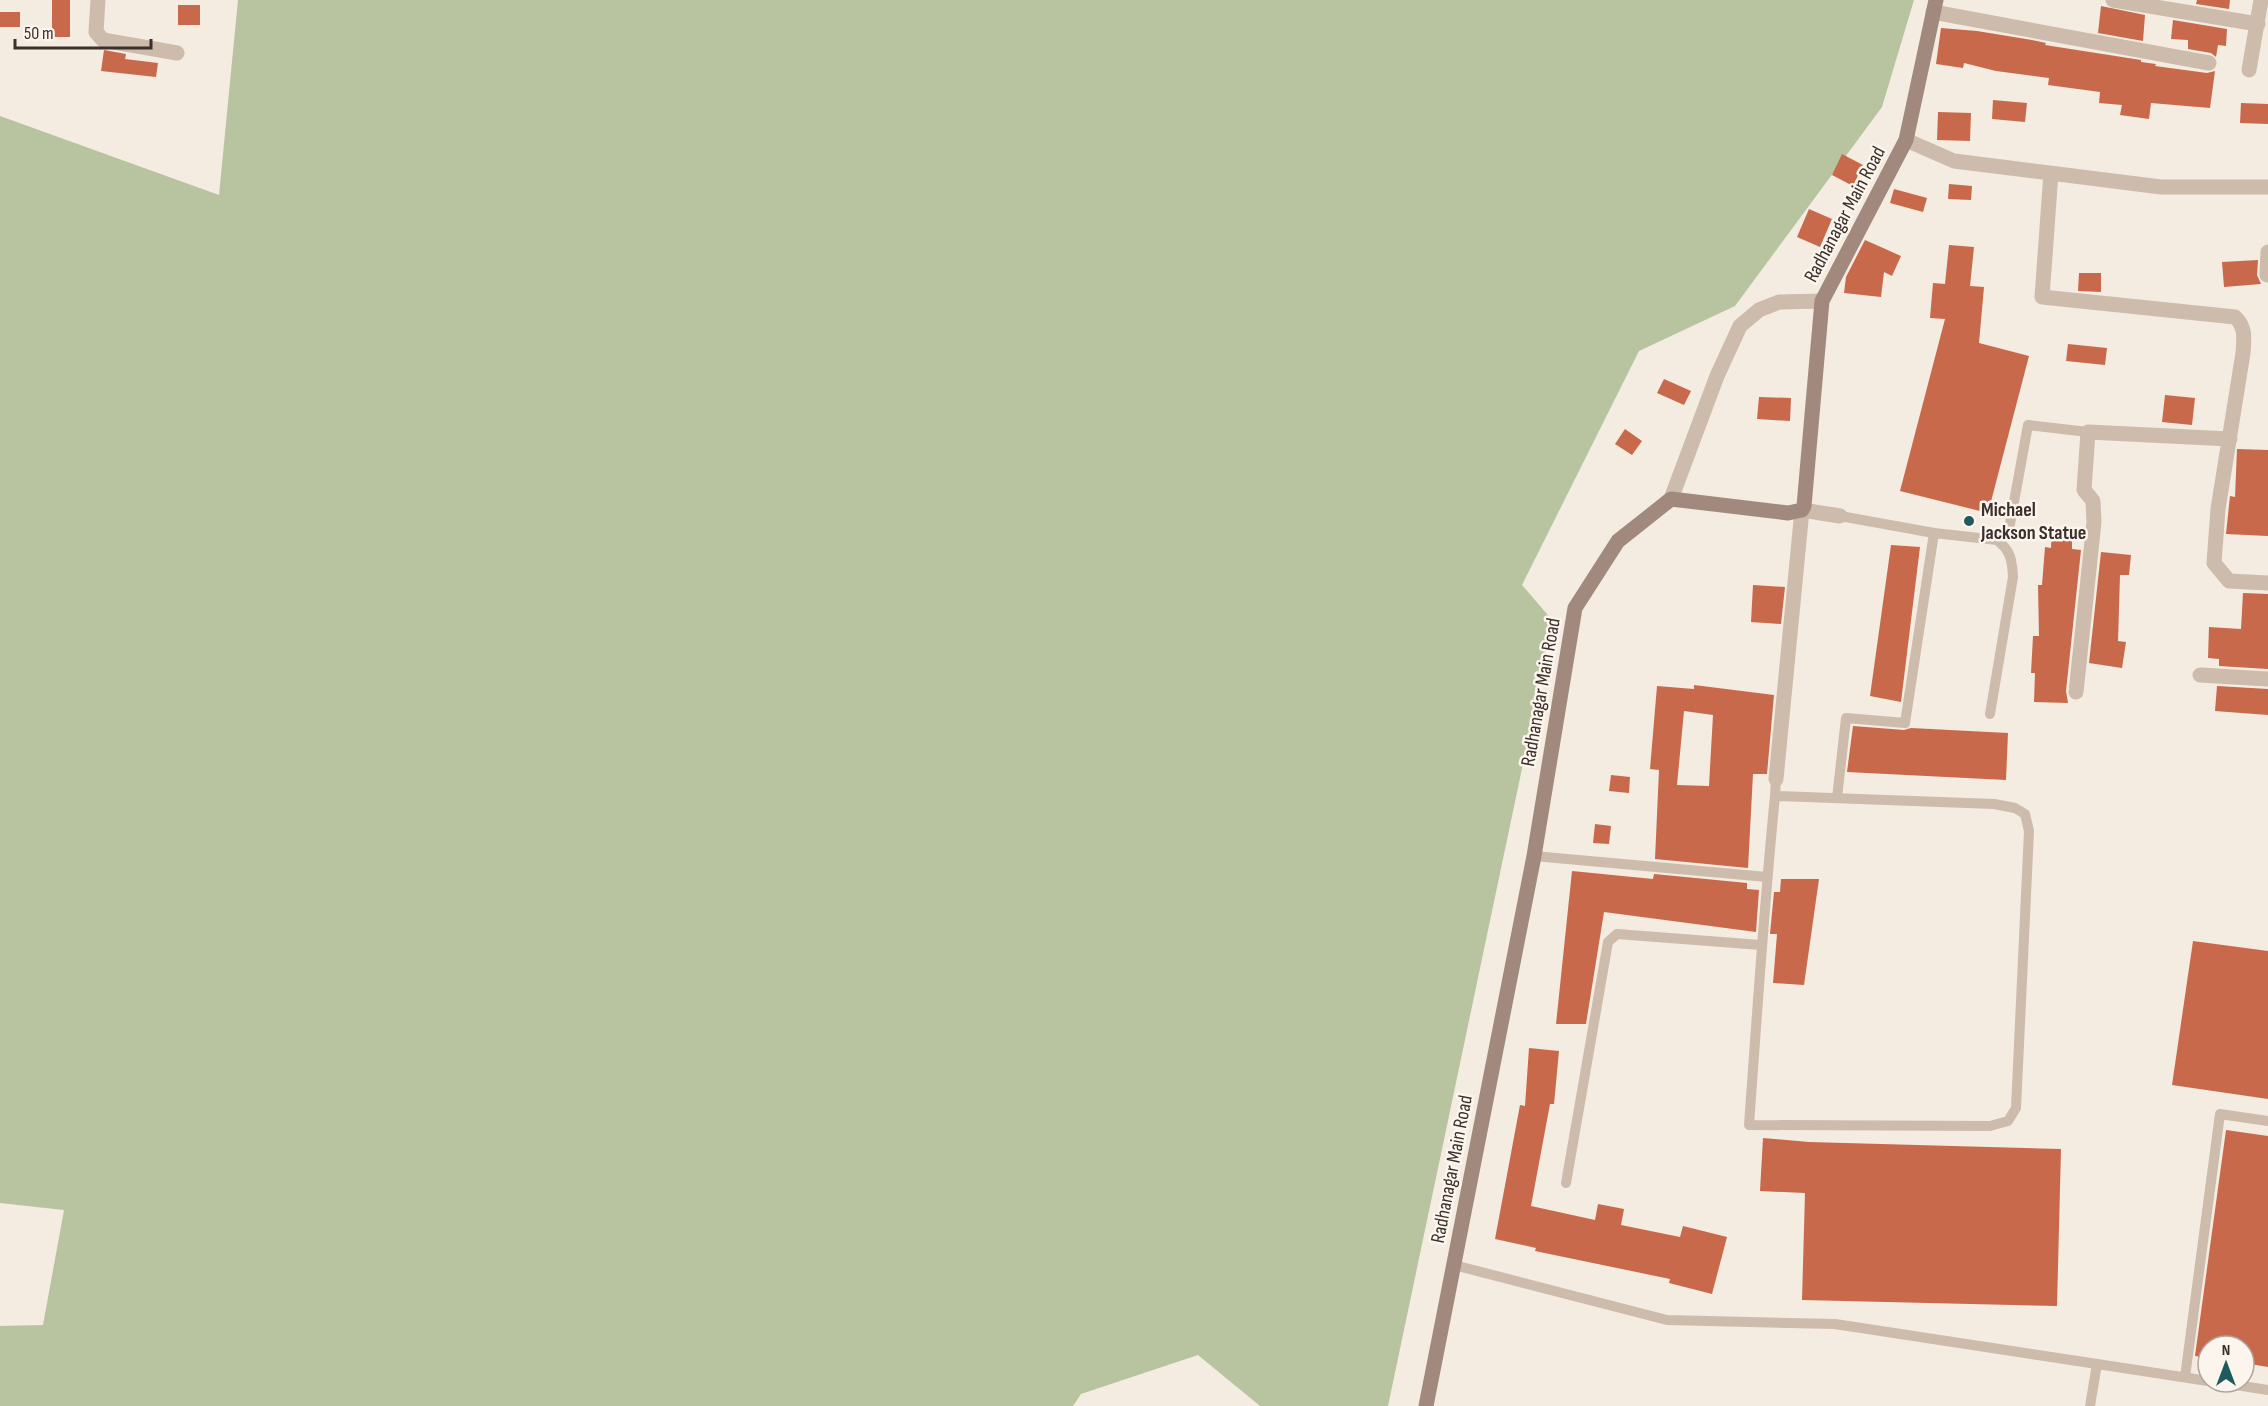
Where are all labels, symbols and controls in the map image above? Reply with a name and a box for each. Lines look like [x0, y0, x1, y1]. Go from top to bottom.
scale bar [15, 12, 152, 50]
text: 50 m [24, 23, 54, 44]
street label: Radhanagar Main Road [1799, 143, 1891, 286]
place label: Michael Jackson Statue [1980, 498, 2086, 545]
marker: Michael Jackson Statue [1962, 514, 1976, 528]
street label: Radhanagar Main Road [1516, 616, 1566, 768]
street label: Radhanagar Main Road [1426, 1093, 1478, 1245]
north arrow [2196, 1334, 2256, 1394]
text: N [2222, 1341, 2230, 1360]

